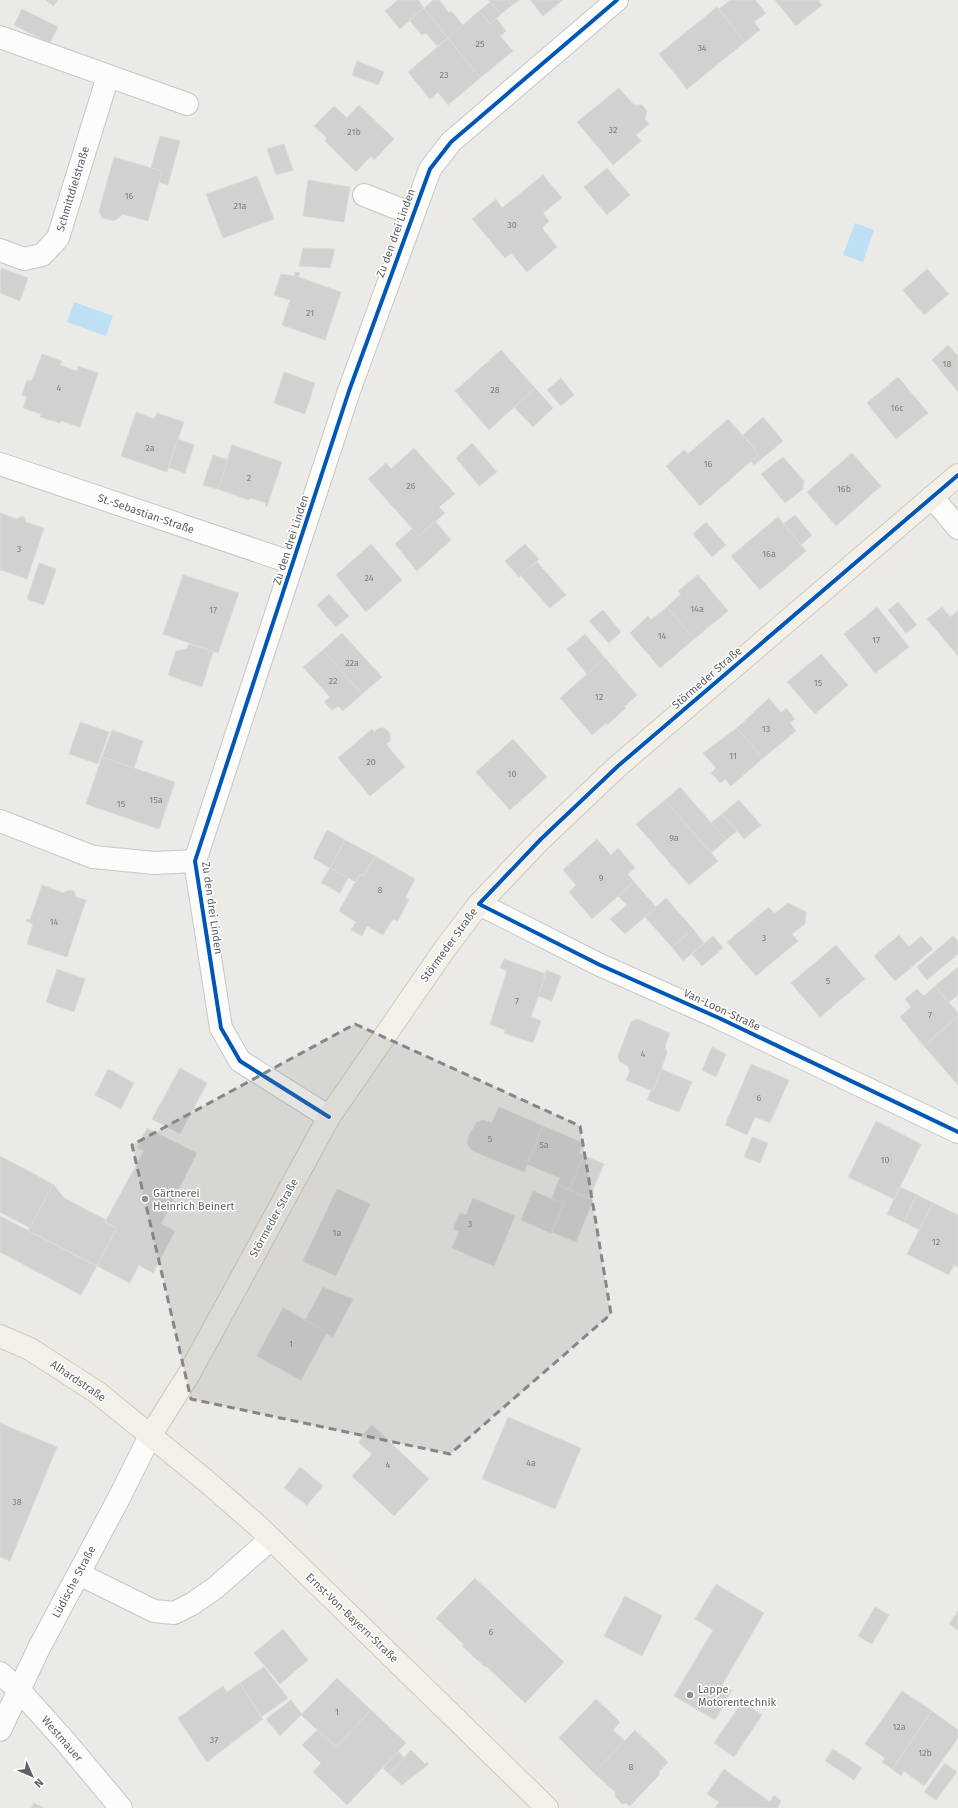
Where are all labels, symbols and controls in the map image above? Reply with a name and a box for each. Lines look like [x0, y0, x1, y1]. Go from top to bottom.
house number: 25 [476, 39, 485, 49]
house number: 34 [697, 43, 707, 53]
house number: 23 [440, 70, 448, 80]
house number: 32 [609, 125, 617, 135]
house number: 21b [347, 127, 361, 137]
street label: Schmittdielstraße [54, 145, 92, 233]
street label: Zu den drei Linden [374, 187, 418, 279]
house number: 16 [125, 191, 134, 201]
house number: 21a [233, 201, 247, 211]
house number: 30 [507, 220, 517, 230]
house number: 21 [306, 308, 314, 318]
house number: 18 [943, 359, 951, 369]
house number: 4 [57, 383, 62, 393]
house number: 28 [490, 385, 500, 395]
house number: 16c [891, 403, 904, 413]
house number: 2a [145, 443, 155, 453]
house number: 16 [704, 459, 713, 469]
house number: 2 [247, 473, 251, 483]
house number: 26 [406, 481, 416, 491]
house number: 16b [837, 484, 851, 494]
street label: St.-Sebastian-Straße [96, 491, 196, 537]
street label: Zu den drei Linden [270, 494, 312, 586]
house number: 3 [17, 544, 21, 554]
house number: 16a [762, 549, 776, 559]
house number: 24 [364, 573, 374, 583]
house number: 14a [690, 604, 704, 614]
house number: 17 [209, 605, 217, 615]
house number: 14 [658, 631, 667, 641]
house number: 17 [872, 635, 880, 645]
street label: Störmeder Straße [670, 644, 744, 712]
house number: 22a [345, 658, 359, 668]
house number: 22 [329, 676, 337, 686]
house number: 15 [814, 678, 823, 688]
house number: 12 [595, 692, 603, 702]
house number: 13 [762, 724, 770, 734]
house number: 11 [729, 751, 737, 761]
house number: 20 [366, 757, 376, 767]
house number: 10 [508, 769, 516, 779]
house number: 15a [149, 795, 163, 805]
house number: 15 [117, 799, 126, 809]
house number: 9a [669, 833, 679, 843]
street label: Zu den drei Linden [199, 861, 225, 955]
house number: 9 [599, 873, 604, 883]
house number: 8 [378, 885, 383, 895]
street label: Störmeder Straße [418, 906, 480, 984]
house number: 14 [50, 917, 59, 927]
house number: 3 [762, 933, 766, 943]
house number: 5 [826, 976, 831, 986]
street label: Van-Loon-Straße [681, 986, 763, 1034]
house number: 7 [515, 996, 519, 1006]
house number: 7 [928, 1010, 932, 1020]
house number: 4 [641, 1049, 646, 1059]
house number: 6 [757, 1093, 762, 1103]
house number: 5 [488, 1134, 493, 1144]
house number: 5a [539, 1140, 549, 1150]
house number: 10 [881, 1155, 889, 1165]
street label: Störmeder Straße [247, 1176, 301, 1260]
place label: Gärtnerei Heinrich Beinert [153, 1187, 234, 1213]
marker: Gärtnerei Heinrich Beinert [140, 1194, 150, 1204]
house number: 3 [468, 1219, 472, 1229]
house number: 1a [333, 1228, 341, 1238]
house number: 12 [932, 1237, 940, 1247]
house number: 1 [289, 1339, 293, 1349]
street label: Alhardstraße [48, 1358, 108, 1404]
house number: 4a [526, 1458, 536, 1468]
house number: 4 [386, 1460, 391, 1470]
house number: 38 [12, 1497, 22, 1507]
street label: Lüdische Straße [50, 1544, 98, 1620]
street label: Ernst-Von-Bayern-Straße [303, 1570, 401, 1666]
house number: 6 [489, 1627, 494, 1637]
place label: Lappe Motorentechnik [698, 1683, 777, 1709]
marker: Lappe Motorentechnik [685, 1690, 695, 1700]
house number: 1 [335, 1707, 339, 1717]
street label: Westmauer [39, 1714, 86, 1765]
house number: 12a [892, 1722, 906, 1732]
house number: 37 [210, 1735, 218, 1745]
house number: 12b [918, 1748, 932, 1758]
north arrow [12, 1756, 52, 1796]
house number: 8 [629, 1762, 634, 1772]
text: N [32, 1776, 46, 1790]

